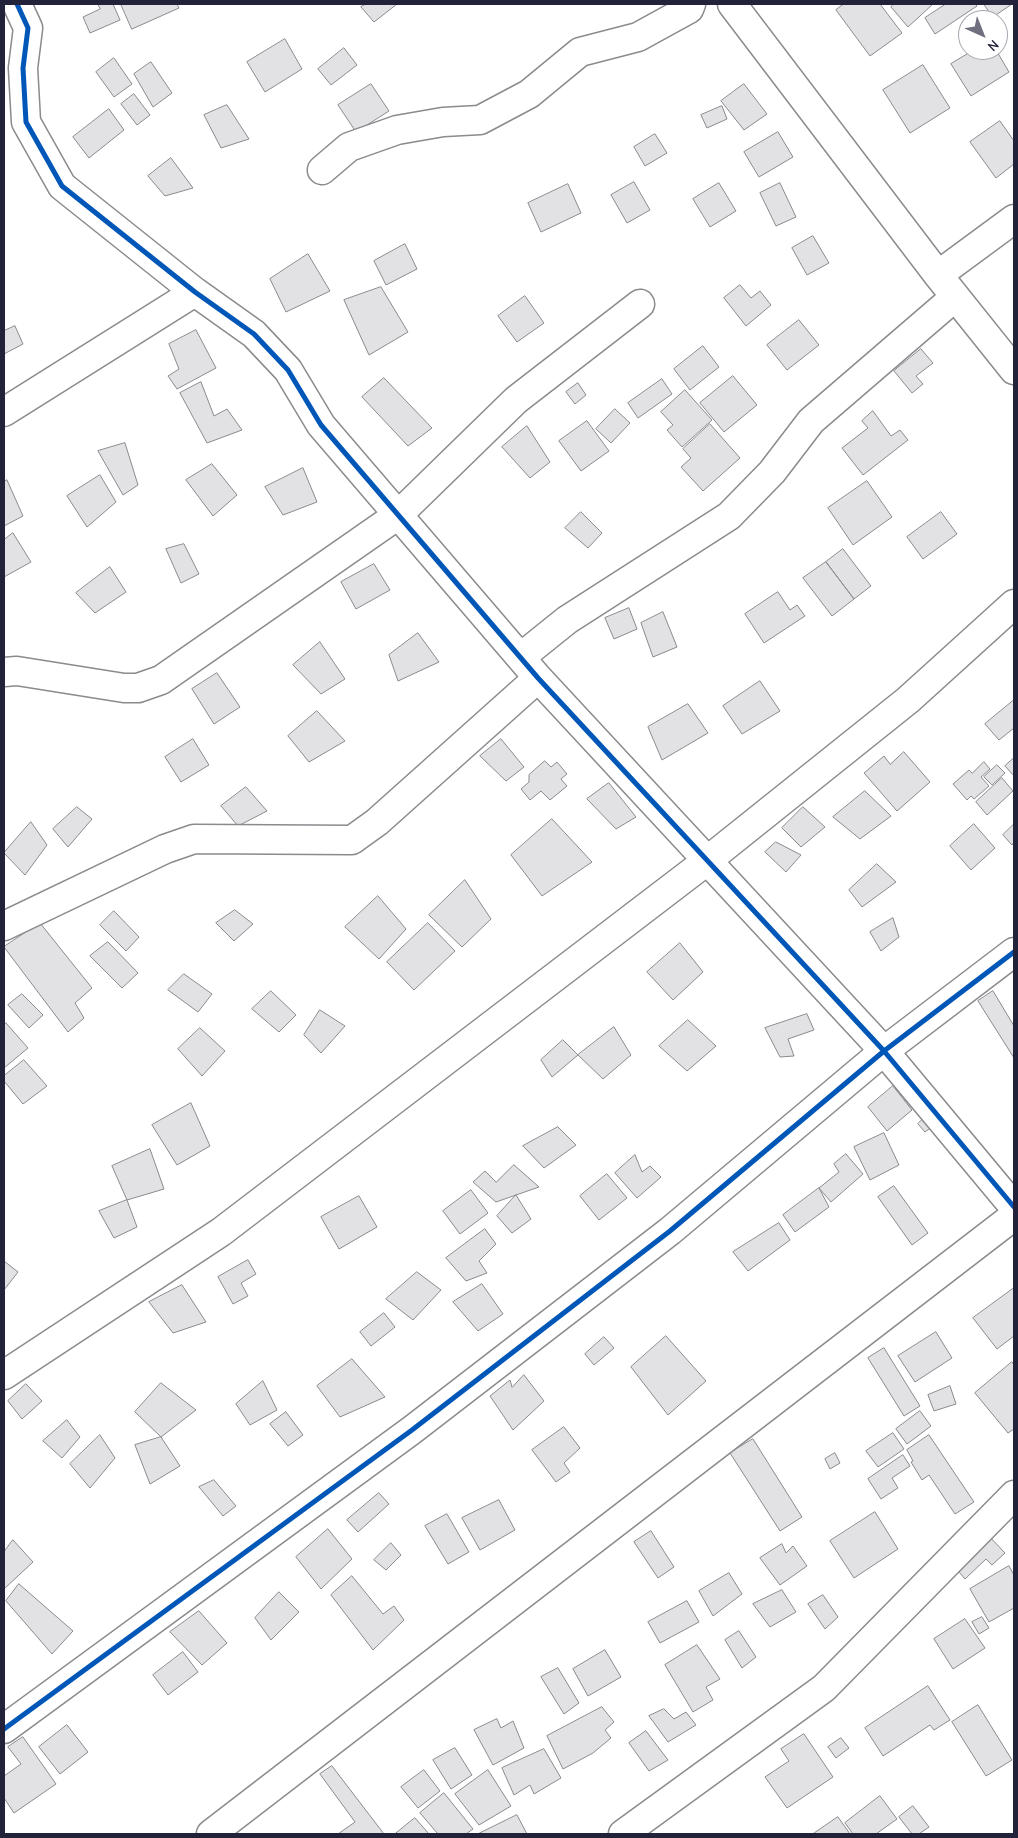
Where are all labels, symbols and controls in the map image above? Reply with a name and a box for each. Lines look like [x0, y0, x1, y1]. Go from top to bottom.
north arrow [958, 10, 1008, 60]
text: N [984, 36, 1002, 55]

